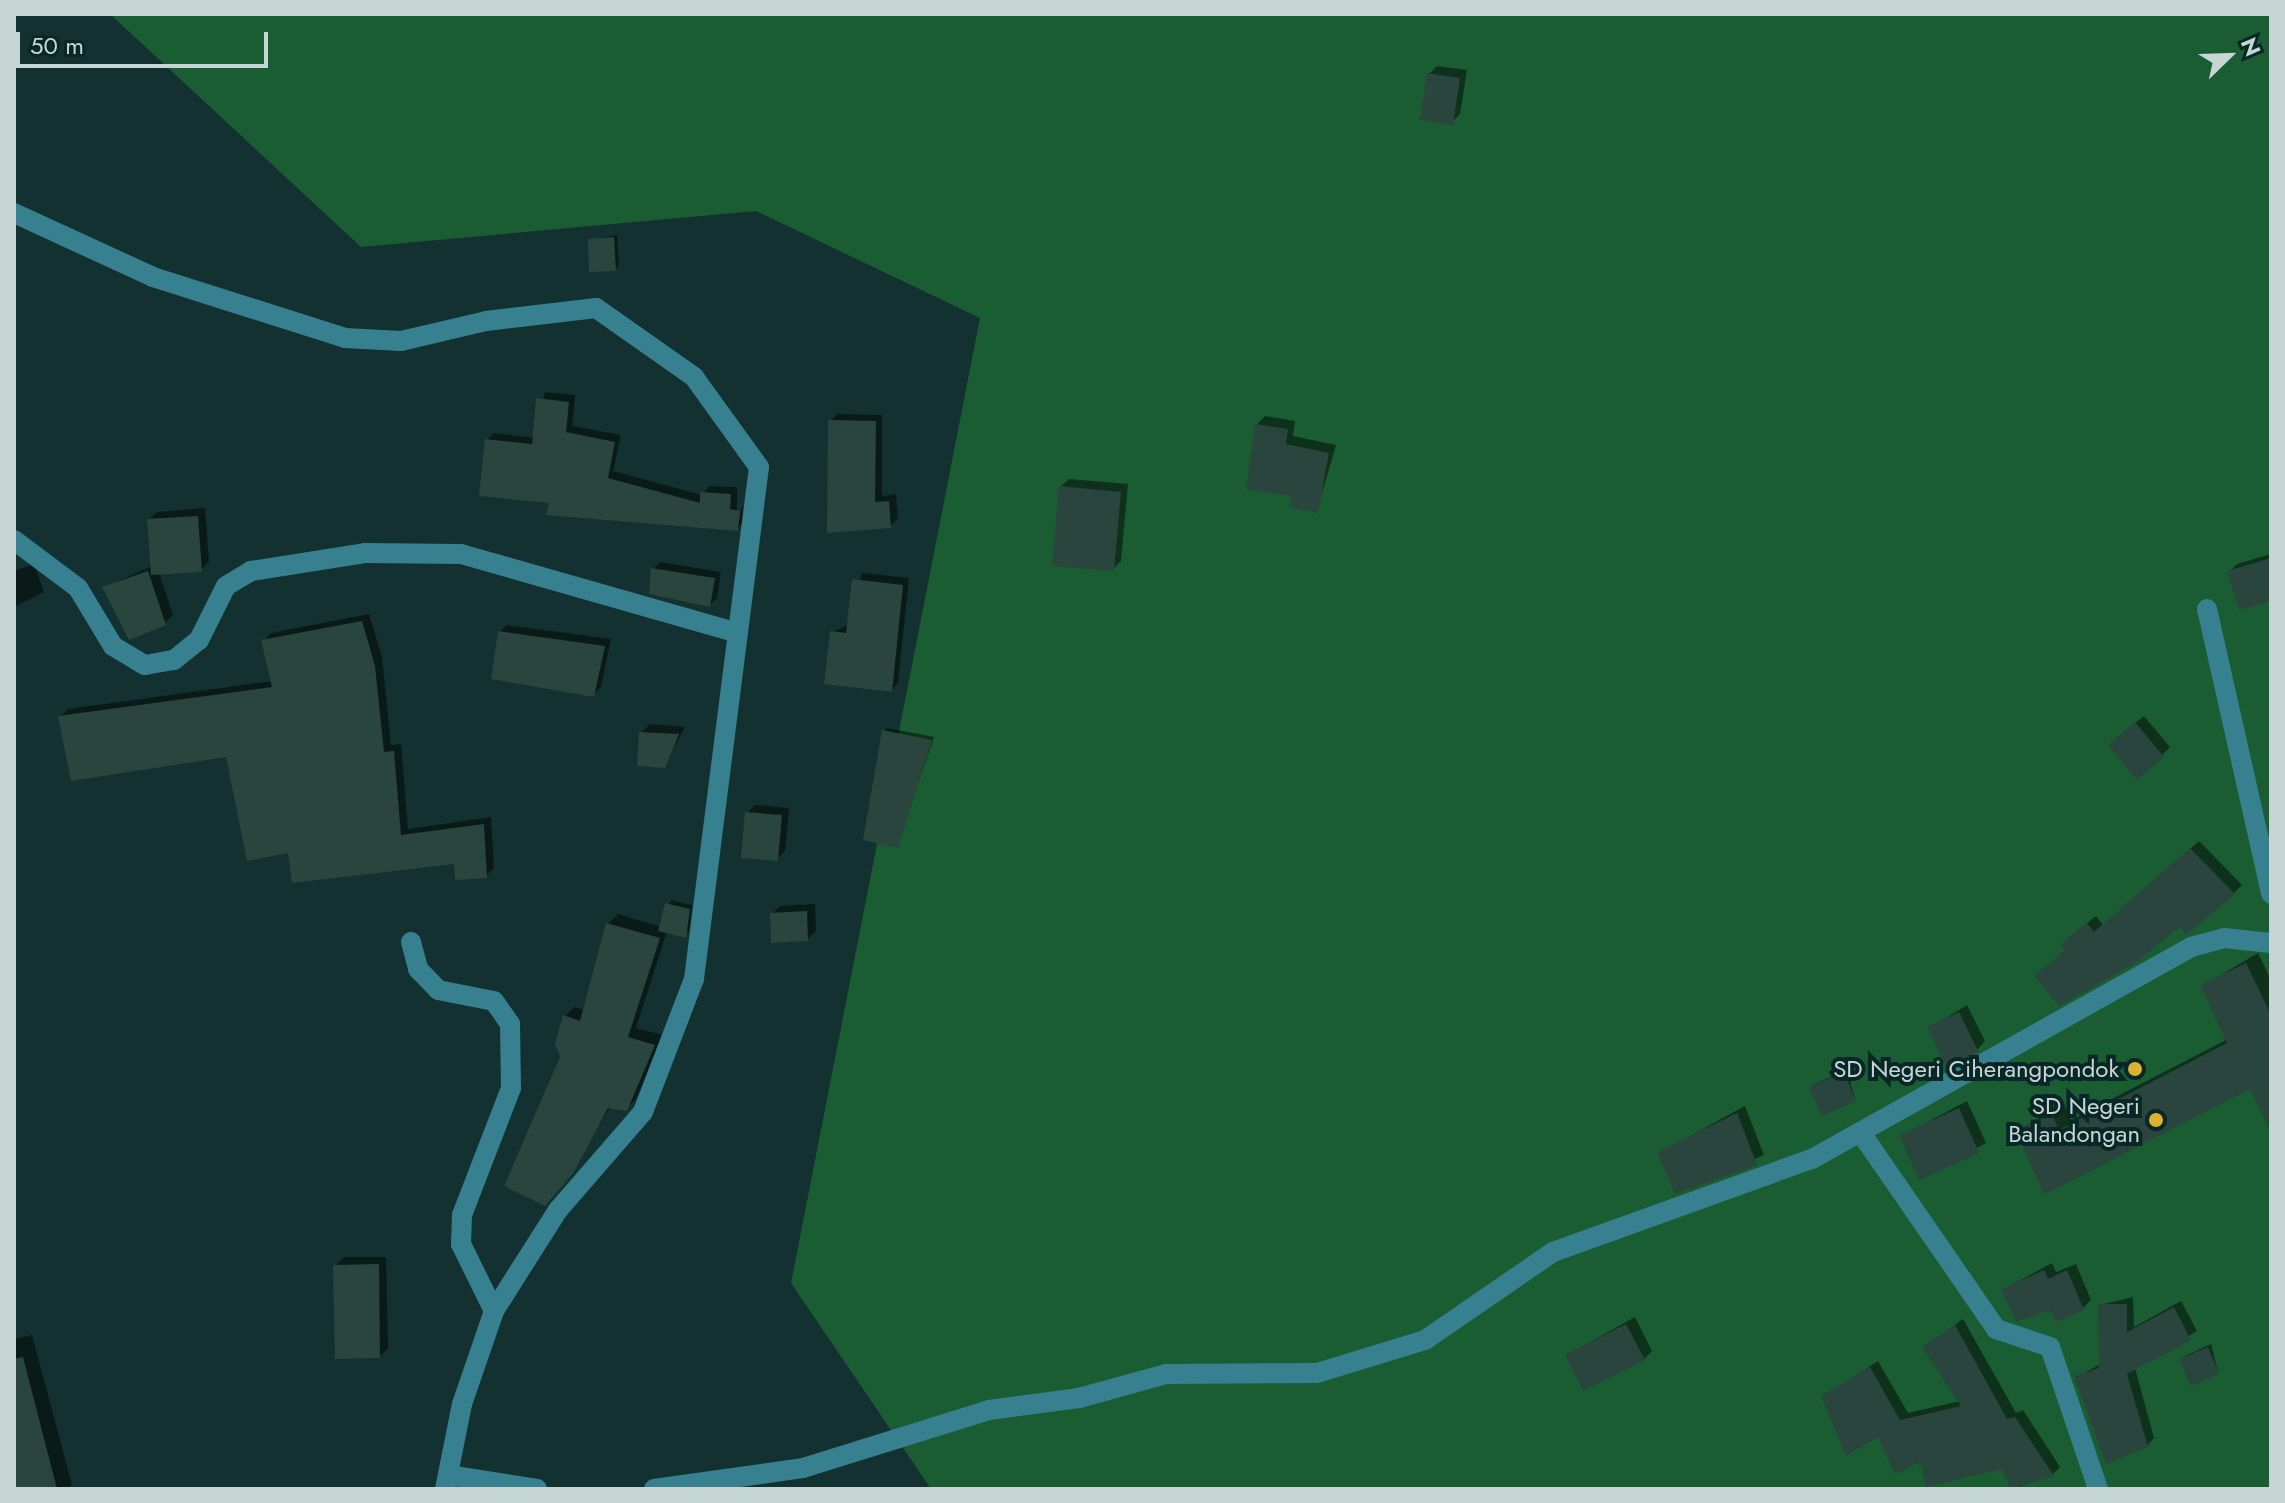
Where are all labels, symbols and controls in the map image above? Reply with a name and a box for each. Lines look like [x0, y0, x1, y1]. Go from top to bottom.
scale bar [20, 16, 272, 66]
north arrow [2189, 16, 2269, 96]
text: 50 m [30, 28, 84, 63]
text: N [2233, 32, 2269, 61]
place label: SD Negeri Ciherangpondok [1833, 1055, 2119, 1083]
marker: SD Negeri Ciherangpondok [2126, 1060, 2144, 1078]
place label: SD Negeri Balandongan [2008, 1092, 2140, 1148]
marker: SD Negeri Balandongan [2147, 1111, 2165, 1129]

